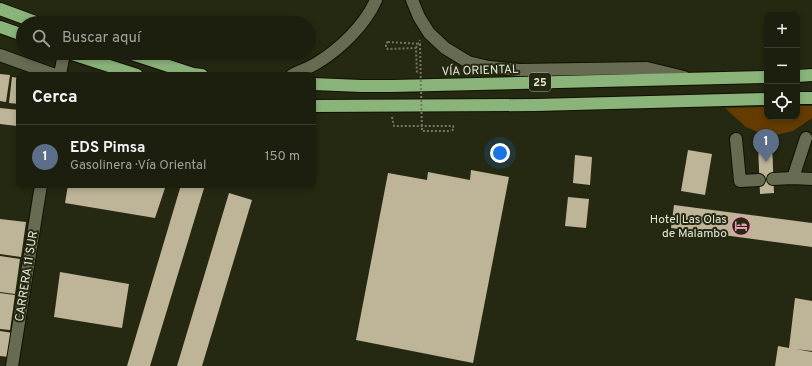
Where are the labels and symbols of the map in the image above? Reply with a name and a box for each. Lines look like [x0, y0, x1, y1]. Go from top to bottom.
street label: VÍA ORIENTAL [441, 62, 519, 80]
road number: 25 [529, 73, 551, 91]
pin: 1 [753, 129, 779, 162]
your location [490, 143, 510, 163]
place label: Hotel Las Olas de Malambo [650, 212, 727, 242]
hotel icon: Hotel Las Olas de Malambo [730, 215, 752, 237]
street label: CARRERA 11 SUR [12, 230, 42, 323]

